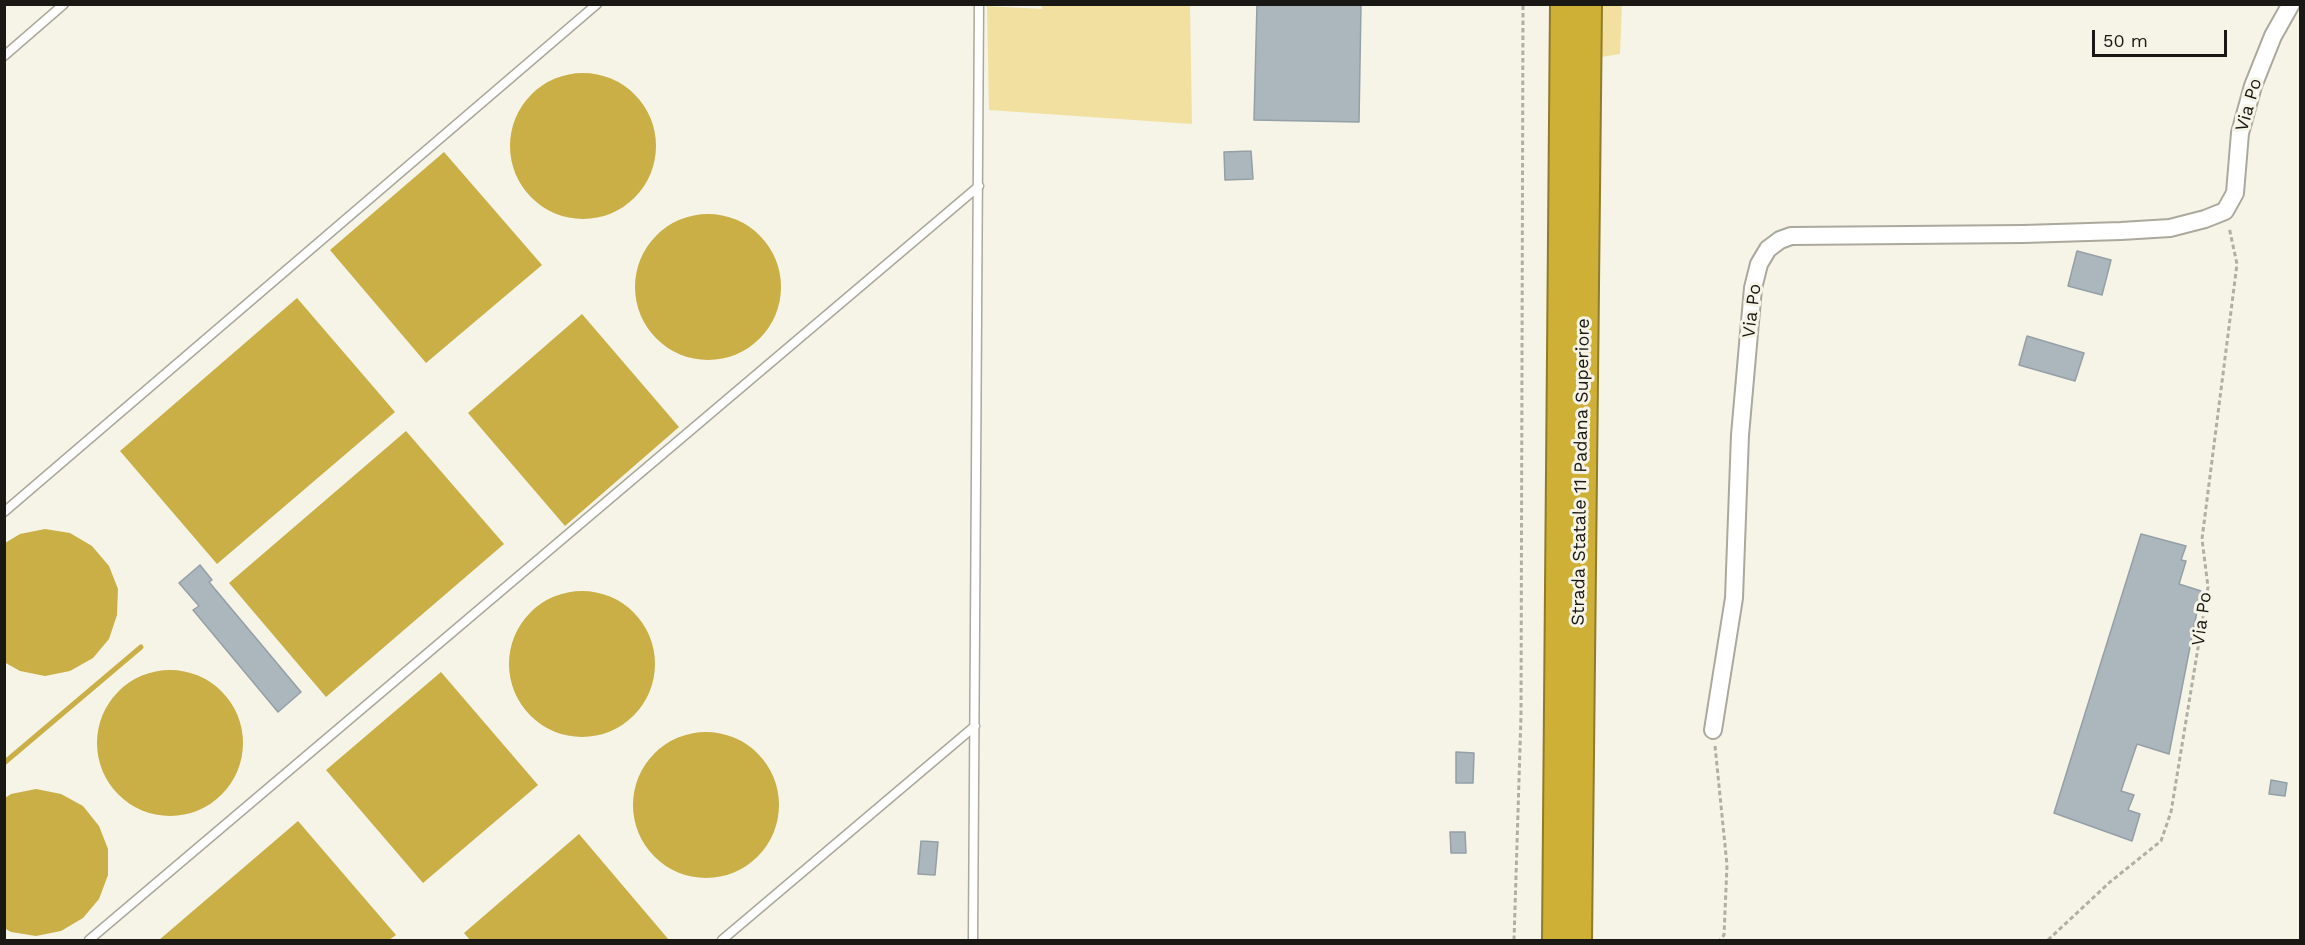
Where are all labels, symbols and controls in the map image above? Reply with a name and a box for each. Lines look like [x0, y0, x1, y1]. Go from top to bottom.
scale bar [2095, 18, 2230, 56]
text: 50 m [2103, 30, 2148, 51]
street label: Via Po [2231, 76, 2267, 134]
street label: Via Po [1738, 283, 1766, 339]
street label: Strada Statale 11 Padana Superiore [1568, 318, 1594, 626]
street label: Via Po [2188, 591, 2216, 647]

